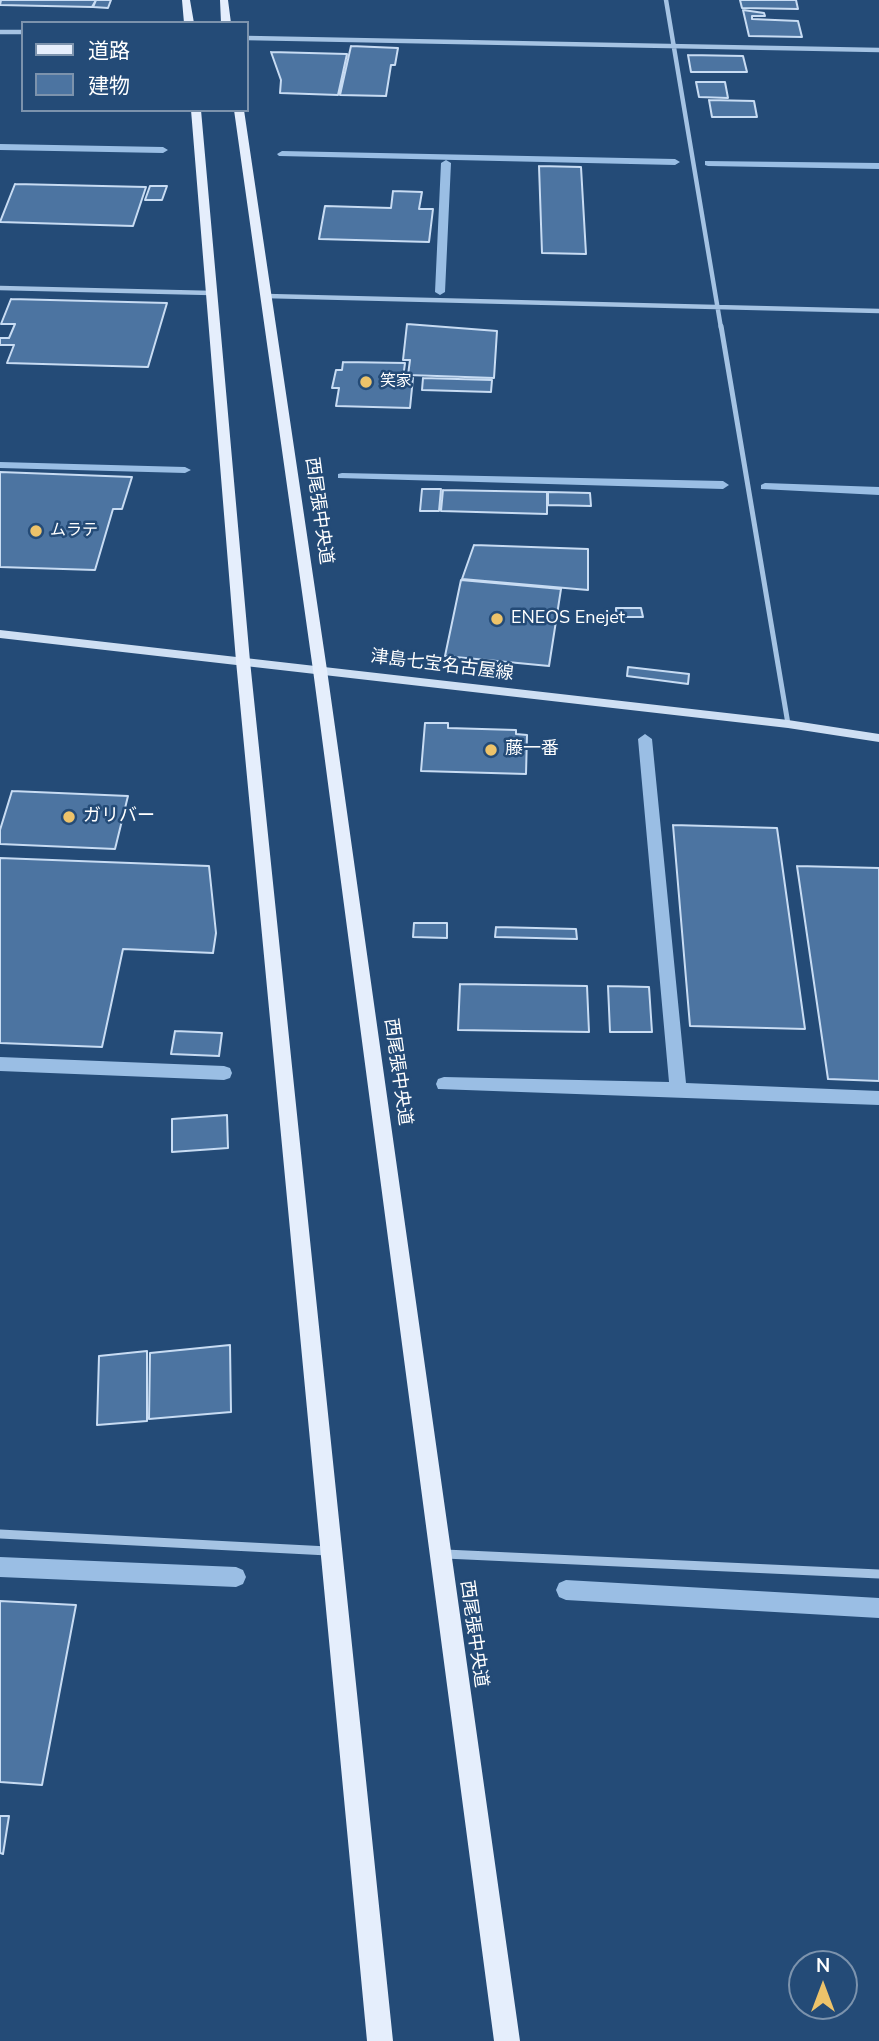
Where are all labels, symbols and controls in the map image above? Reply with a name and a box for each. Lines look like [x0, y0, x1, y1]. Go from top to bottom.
legend [21, 21, 248, 112]
text: 道路 [88, 37, 130, 65]
text: 建物 [88, 72, 130, 100]
place label: 笑家 [380, 372, 412, 392]
marker: 笑家 [358, 374, 374, 390]
street label: 西尾張中央道 [300, 456, 336, 566]
place label: ムラテ [50, 521, 98, 541]
marker: ムラテ [28, 523, 44, 539]
place label: ENEOS Enejet [511, 608, 625, 630]
marker: ENEOS Enejet [489, 611, 505, 627]
street label: 津島七宝名古屋線 [369, 647, 515, 685]
place label: 藤一番 [505, 739, 559, 761]
marker: 藤一番 [483, 742, 499, 758]
place label: ガリバー [83, 806, 155, 828]
marker: ガリバー [61, 809, 77, 825]
street label: 西尾張中央道 [379, 1017, 415, 1127]
street label: 西尾張中央道 [455, 1579, 491, 1689]
north arrow [788, 1950, 858, 2020]
text: N [816, 1953, 830, 1979]

